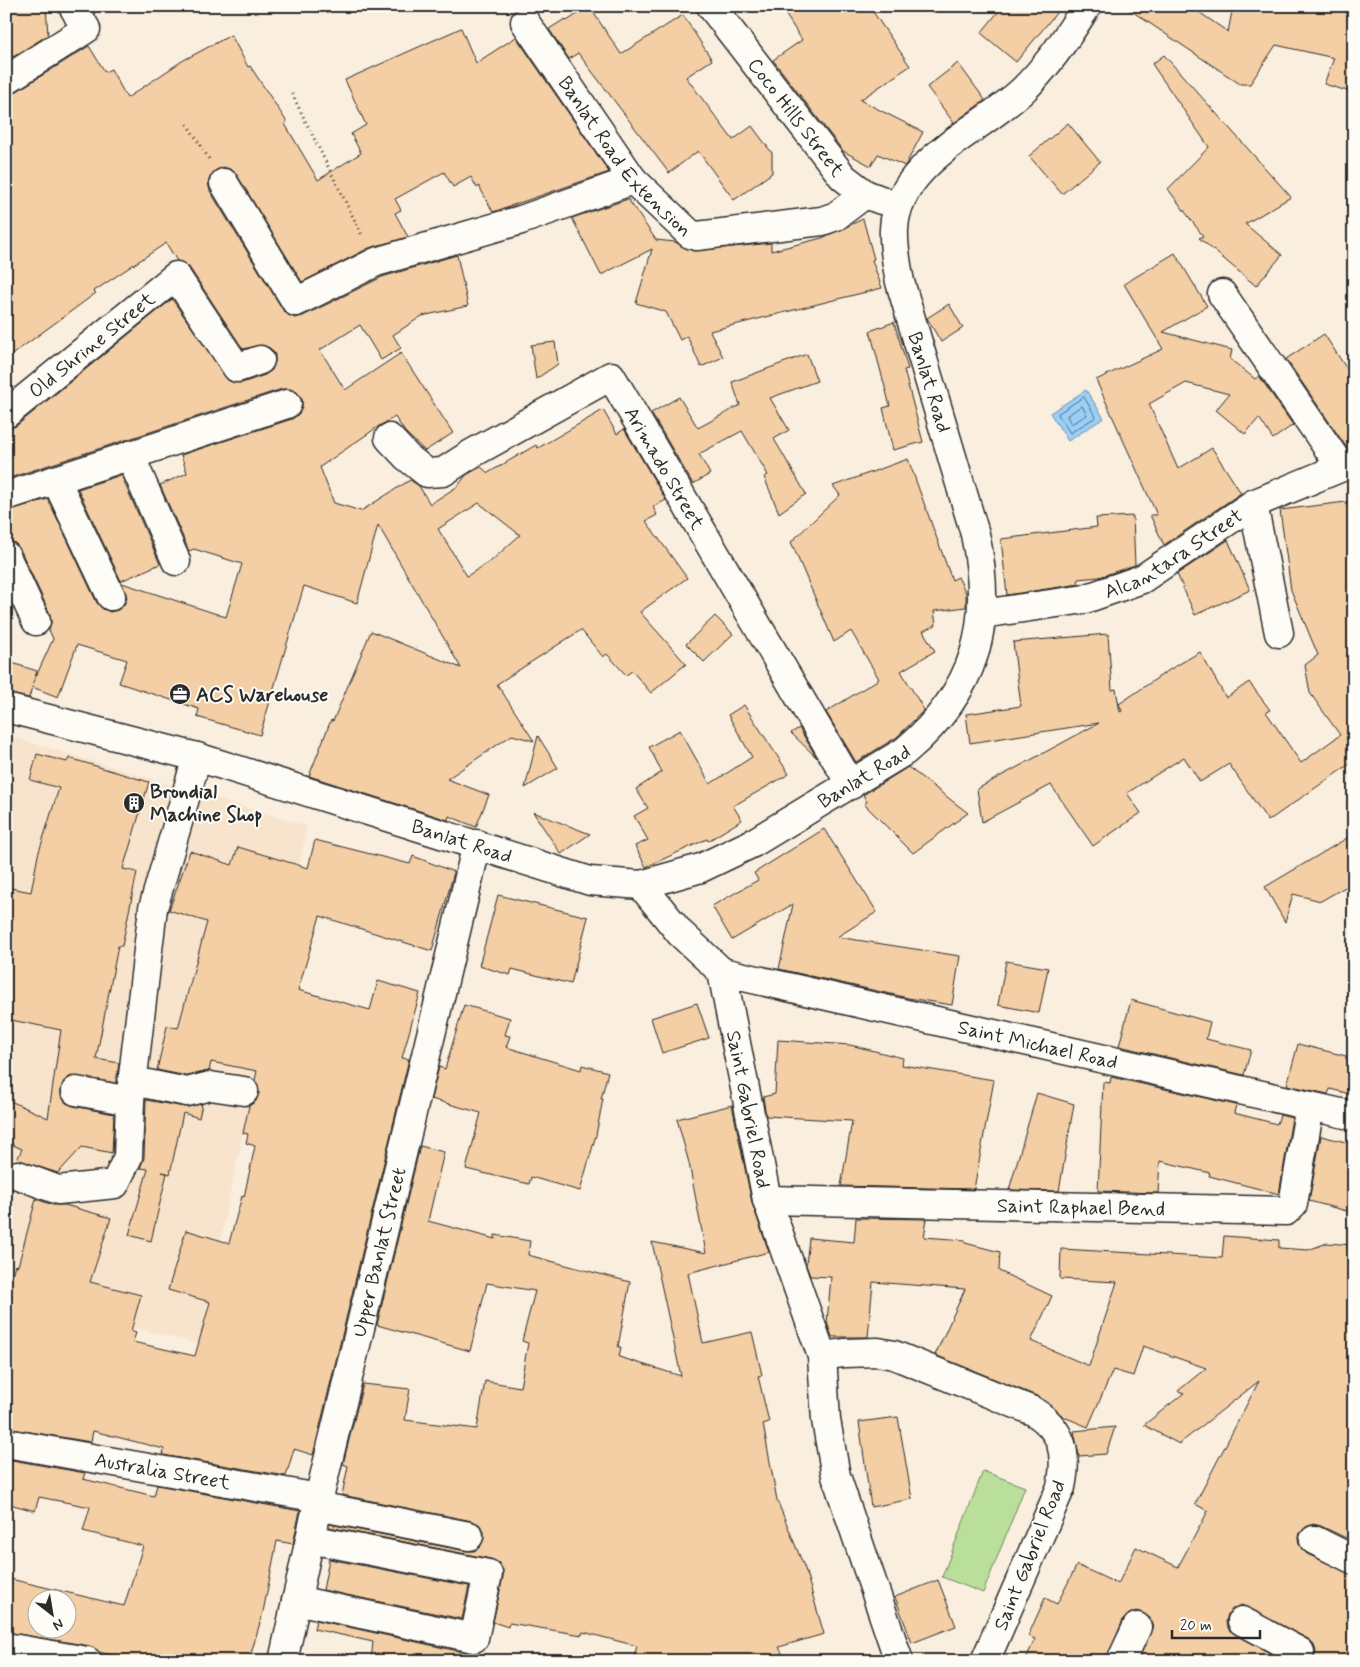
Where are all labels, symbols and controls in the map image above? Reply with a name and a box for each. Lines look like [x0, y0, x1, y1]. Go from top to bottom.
street label: Coco Hills Street [741, 53, 850, 183]
street label: Banlat Road Extension [551, 71, 697, 244]
street label: Old Shrine Street [24, 286, 161, 405]
street label: Banlat Road [900, 329, 957, 436]
street label: Arimado Street [617, 402, 710, 535]
street label: Alcantara Street [1101, 503, 1248, 606]
office icon: ACS Warehouse [168, 682, 192, 706]
place label: ACS Warehouse [196, 682, 328, 709]
street label: Banlat Road [813, 739, 916, 816]
place label: Brondial Machine Shop [150, 779, 262, 829]
building icon: Brondial Machine Shop [122, 791, 146, 815]
street label: Banlat Road [408, 813, 515, 871]
street label: Saint Michael Road [955, 1014, 1120, 1077]
street label: Saint Gabriel Road [719, 1028, 776, 1191]
street label: Upper Banlat Street [346, 1165, 413, 1340]
street label: Saint Raphael Bend [997, 1193, 1165, 1223]
street label: Australia Street [92, 1447, 233, 1497]
street label: Saint Gabriel Road [988, 1476, 1073, 1635]
north arrow [28, 1590, 78, 1640]
scale bar [1172, 1607, 1260, 1639]
text: N [50, 1614, 67, 1634]
text: 20 m [1180, 1616, 1212, 1636]

